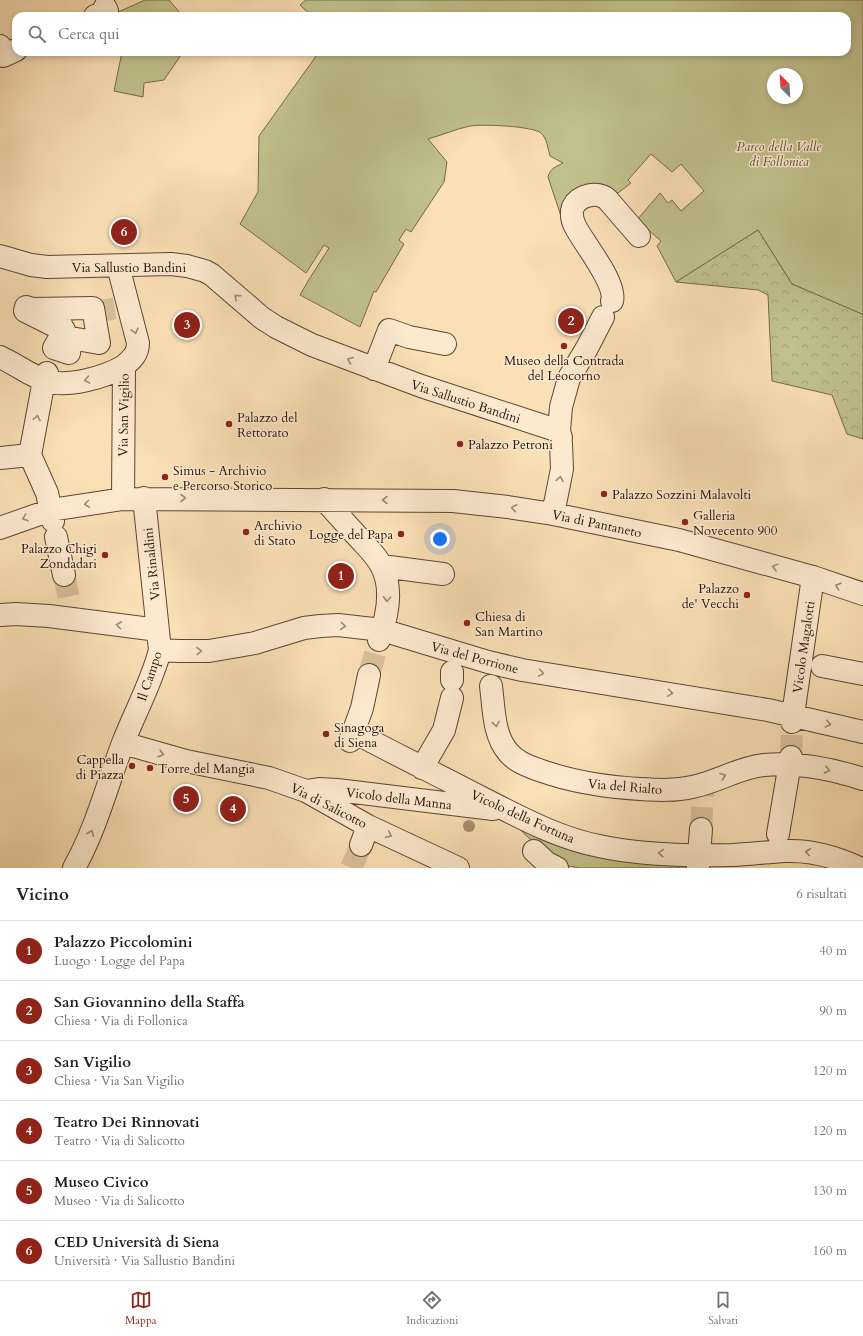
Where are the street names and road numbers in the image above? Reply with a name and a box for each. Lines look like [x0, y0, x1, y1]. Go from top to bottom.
street label: Via Sallustio Bandini [72, 259, 186, 277]
street label: Via San Vigilio [114, 373, 134, 457]
street label: Via Sallustio Bandini [409, 376, 523, 428]
street label: Via di Pantaneto [550, 506, 643, 542]
street label: Via Rinaldini [139, 526, 165, 601]
street label: Vicolo Magalotti [789, 600, 819, 694]
street label: Via del Porrione [429, 638, 521, 678]
street label: Il Campo [133, 649, 167, 704]
street label: Via del Rialto [587, 775, 663, 799]
street label: Via di Salicotto [287, 779, 370, 833]
street label: Vicolo della Manna [345, 784, 453, 814]
street label: Vicolo della Fortuna [468, 786, 578, 848]

